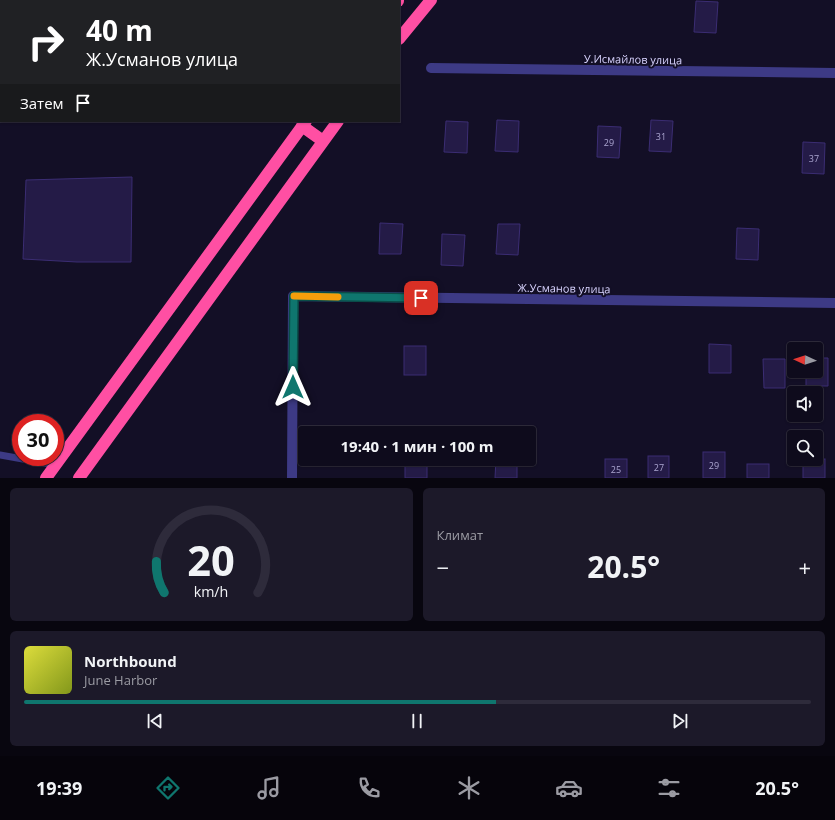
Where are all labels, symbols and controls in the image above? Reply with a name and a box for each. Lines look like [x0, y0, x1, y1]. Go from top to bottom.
text: 40 m [86, 11, 153, 49]
icon: right [20, 16, 72, 68]
text: Ж.Усманов улица [86, 47, 238, 71]
street label: У.Исмайлов улица [584, 51, 682, 67]
icon: arrive [72, 92, 94, 114]
text: Затем [20, 93, 64, 113]
house number: 31 [656, 130, 666, 143]
house number: 29 [604, 136, 614, 149]
house number: 37 [809, 152, 819, 165]
street label: Ж.Усманов улица [517, 280, 611, 296]
pin [404, 281, 438, 315]
icon: arrive [410, 287, 432, 309]
north arrow [787, 342, 823, 378]
map controls [787, 342, 823, 466]
position arrow [272, 366, 314, 408]
button: sound [787, 386, 823, 422]
speed limit sign: 30 [12, 414, 64, 466]
button: search [787, 430, 823, 466]
text: 19:40 · 1 мин · 100 m [341, 436, 493, 456]
house number: 29 [709, 459, 719, 472]
house number: 27 [654, 461, 664, 474]
house number: 25 [611, 463, 621, 476]
text: Климат [437, 526, 483, 544]
text: 20 [187, 531, 235, 587]
text: 20.5° [587, 546, 660, 587]
text: − [437, 552, 449, 582]
text: + [798, 552, 811, 582]
text: km/h [194, 581, 229, 600]
text: Northbound [84, 651, 177, 671]
text: June Harbor [84, 671, 157, 689]
icon: previous [144, 710, 166, 732]
icon: pause [406, 710, 428, 732]
icon: next [669, 710, 691, 732]
icon: directions [154, 774, 182, 802]
icon: music [255, 774, 283, 802]
icon: phone [355, 774, 383, 802]
icon: climate [455, 774, 483, 802]
icon: car [555, 774, 583, 802]
icon: filters [655, 774, 683, 802]
text: 19:39 [36, 776, 82, 800]
text: 20.5° [755, 776, 799, 800]

